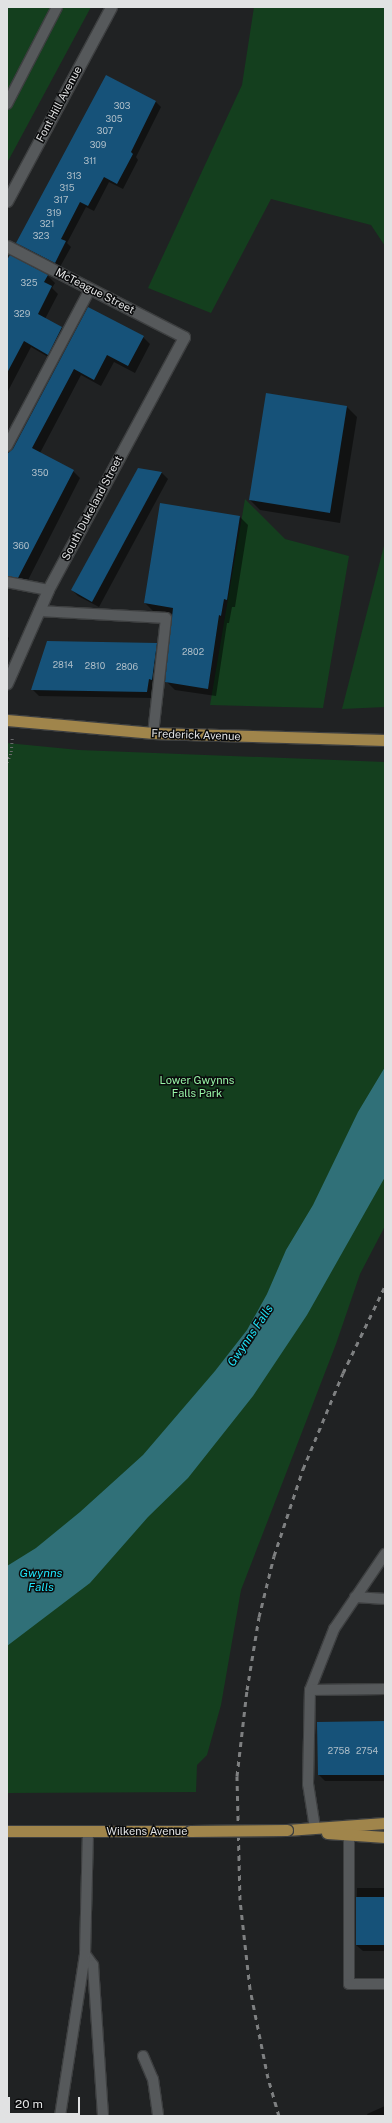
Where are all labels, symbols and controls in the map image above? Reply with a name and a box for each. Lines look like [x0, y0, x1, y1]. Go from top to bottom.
street label: Font Hill Avenue [33, 64, 85, 144]
house number: 303 [114, 101, 130, 111]
house number: 305 [106, 114, 122, 124]
house number: 307 [97, 126, 113, 136]
house number: 309 [90, 140, 106, 150]
house number: 311 [84, 156, 96, 166]
house number: 313 [66, 171, 82, 181]
house number: 315 [59, 183, 75, 193]
house number: 317 [54, 195, 68, 205]
house number: 319 [47, 208, 61, 218]
house number: 321 [40, 219, 54, 229]
house number: 323 [33, 231, 49, 241]
street label: McTeague Street [53, 265, 137, 317]
house number: 325 [21, 278, 37, 288]
house number: 329 [14, 309, 30, 319]
street label: South Dukeland Street [59, 453, 125, 563]
house number: 350 [32, 468, 48, 478]
house number: 360 [13, 541, 29, 551]
house number: 2802 [182, 647, 204, 657]
house number: 2814 [53, 660, 73, 670]
house number: 2810 [85, 661, 105, 671]
house number: 2806 [116, 662, 138, 672]
street label: Frederick Avenue [151, 727, 241, 743]
park label: Lower Gwynns Falls Park [160, 1074, 234, 1100]
water label: Gwynns Falls [225, 1302, 277, 1370]
water label: Gwynns Falls [20, 1567, 62, 1595]
house number: 2758 [328, 1746, 350, 1756]
house number: 2754 [356, 1746, 378, 1756]
street label: Wilkens Avenue [106, 1824, 188, 1838]
scale bar [10, 2089, 82, 2115]
text: 20 m [15, 2097, 43, 2111]

